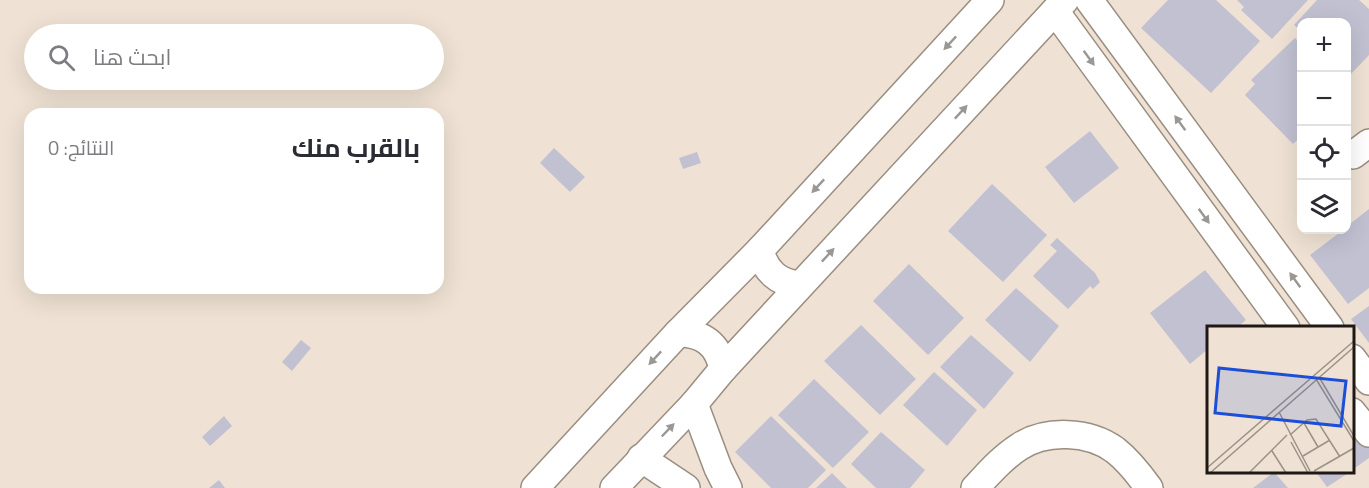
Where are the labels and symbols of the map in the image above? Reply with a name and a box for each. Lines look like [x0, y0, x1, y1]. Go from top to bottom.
one-way arrow [944, 36, 958, 50]
one-way arrow [1083, 50, 1095, 66]
one-way arrow [953, 106, 967, 120]
one-way arrow [1174, 116, 1186, 132]
one-way arrow [811, 179, 825, 194]
one-way arrow [1198, 207, 1210, 223]
one-way arrow [821, 248, 835, 263]
one-way arrow [1289, 273, 1301, 289]
inset map [1207, 326, 1354, 473]
one-way arrow [648, 351, 662, 366]
one-way arrow [661, 424, 675, 438]

